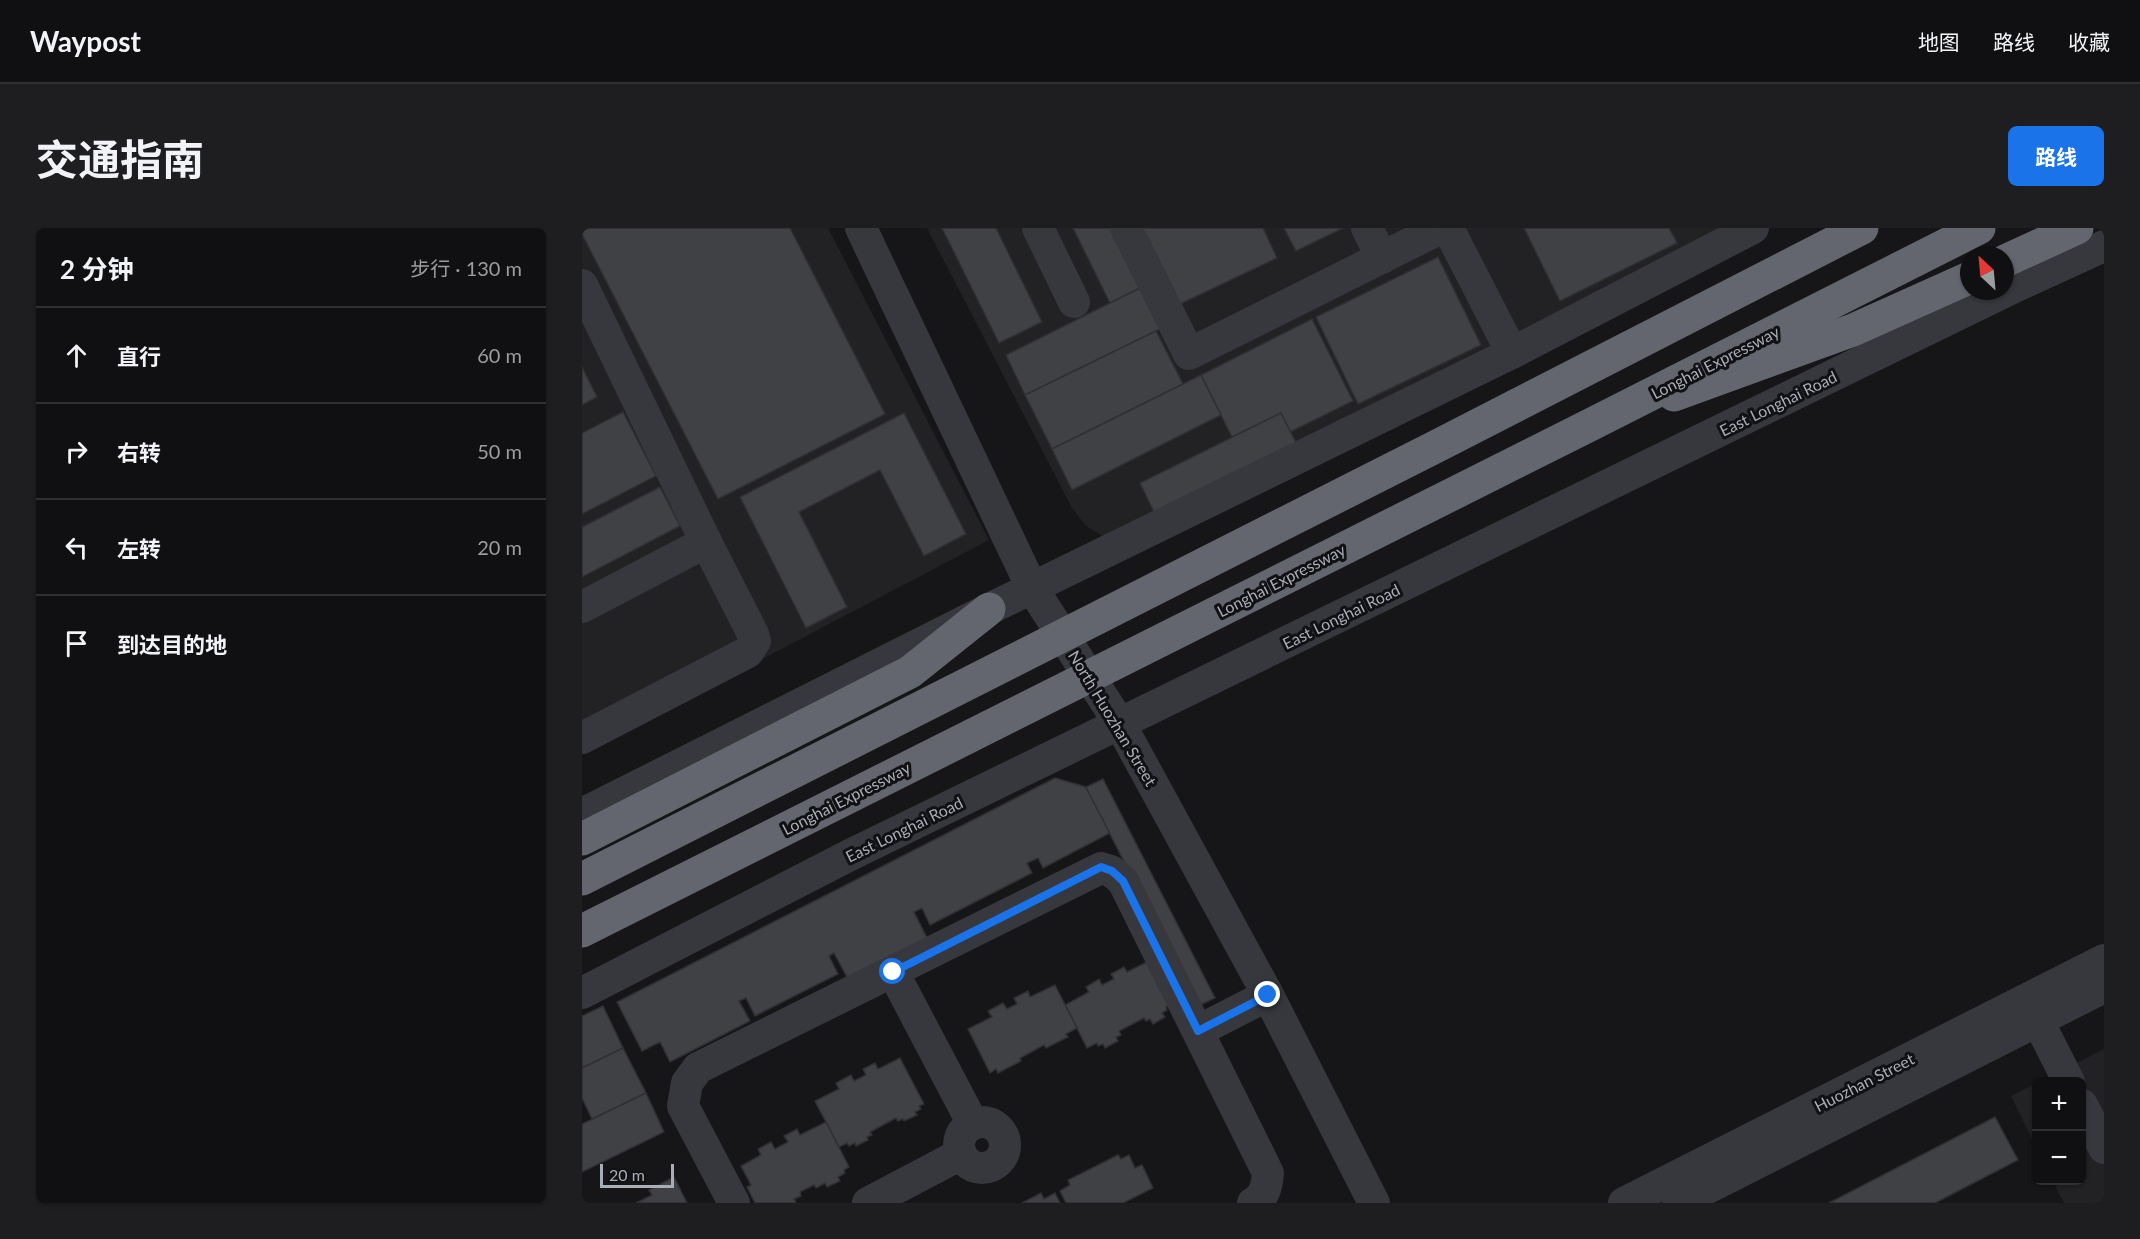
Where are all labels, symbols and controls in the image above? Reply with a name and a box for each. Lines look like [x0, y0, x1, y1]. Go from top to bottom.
text: Waypost [30, 24, 141, 58]
text: 地图 [1918, 29, 1960, 54]
text: 路线 [1993, 29, 2035, 54]
text: 收藏 [2068, 29, 2110, 54]
button: 路线 [2008, 126, 2104, 186]
text: 交通指南 [36, 134, 204, 184]
north arrow [1960, 246, 2014, 300]
text: 2 分钟 [60, 253, 133, 285]
text: 步行 · 130 m [410, 256, 522, 280]
street label: Longhai Expressway [1648, 321, 1783, 403]
icon: ahead [60, 339, 93, 372]
text: 直行 [117, 343, 161, 370]
text: 60 m [477, 343, 522, 367]
street label: East Longhai Road [1716, 366, 1840, 440]
icon: right [60, 435, 93, 468]
text: 右转 [117, 439, 161, 466]
text: 50 m [477, 439, 522, 463]
icon: left [60, 531, 93, 564]
text: 左转 [117, 535, 161, 562]
text: 20 m [477, 535, 522, 559]
street label: Longhai Expressway [1214, 539, 1349, 621]
street label: East Longhai Road [1279, 579, 1403, 653]
icon: arrive [60, 627, 93, 660]
text: 到达目的地 [117, 631, 227, 658]
street label: North Huozhan Street [1065, 647, 1161, 789]
street label: Longhai Expressway [779, 757, 914, 839]
street label: East Longhai Road [842, 792, 966, 866]
route start [879, 958, 905, 984]
route end [1254, 981, 1280, 1007]
street label: Huozhan Street [1811, 1049, 1917, 1115]
map controls [2032, 1077, 2086, 1185]
button: + [2032, 1077, 2086, 1131]
button: − [2032, 1131, 2086, 1185]
scale bar [600, 1161, 674, 1188]
text: 20 m [609, 1165, 645, 1184]

